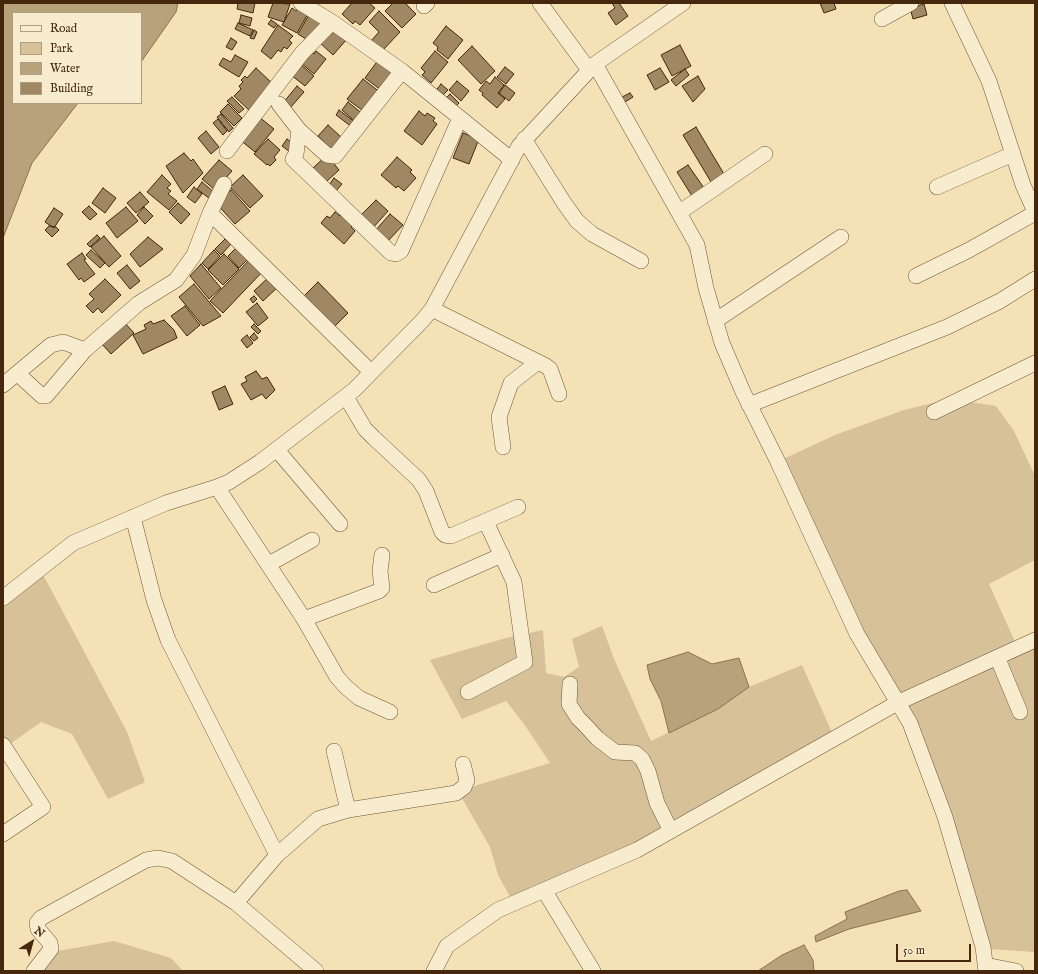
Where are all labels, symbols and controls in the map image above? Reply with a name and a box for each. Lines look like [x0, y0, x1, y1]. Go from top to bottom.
legend [12, 12, 142, 104]
text: Road [50, 21, 77, 36]
text: Park [50, 41, 73, 56]
text: Water [50, 61, 80, 76]
text: Building [50, 81, 93, 96]
north arrow [12, 922, 52, 962]
text: N [31, 924, 47, 941]
scale bar [898, 936, 973, 962]
text: 50 m [903, 943, 925, 958]

